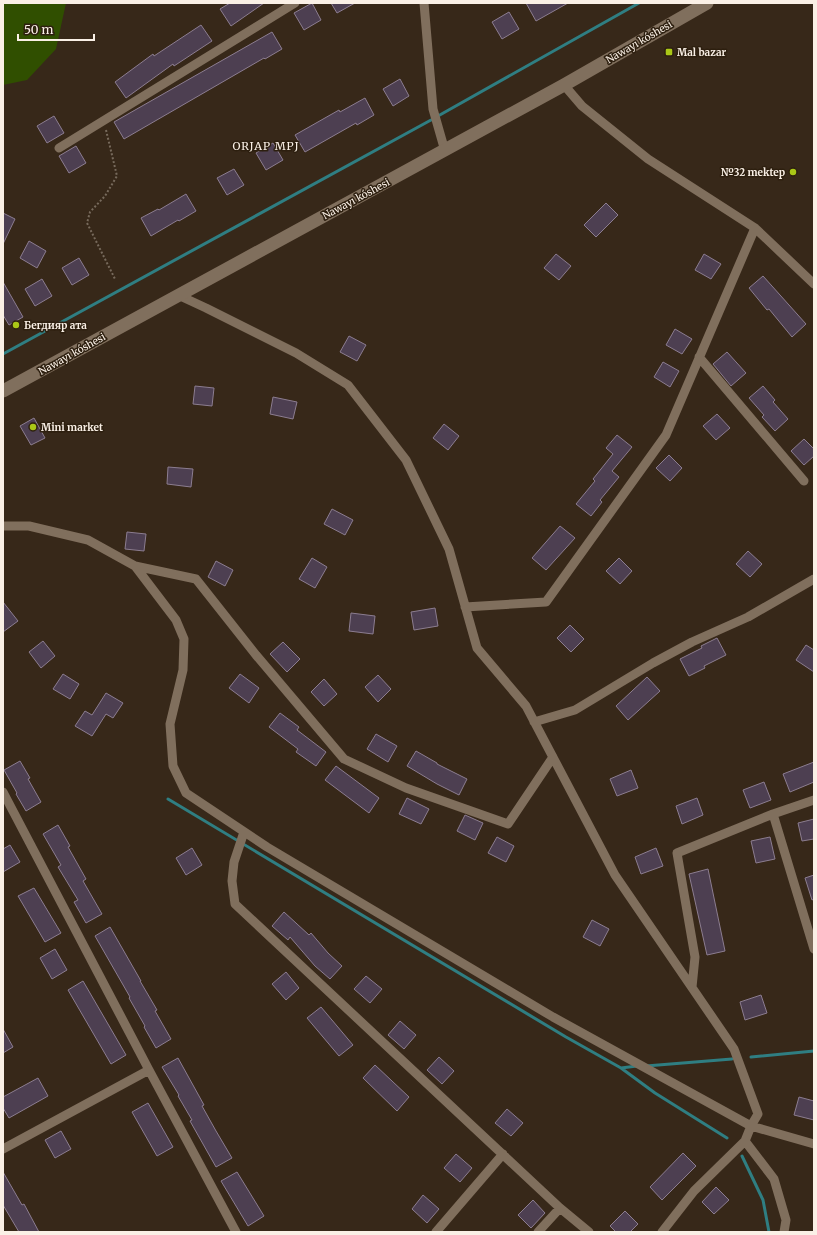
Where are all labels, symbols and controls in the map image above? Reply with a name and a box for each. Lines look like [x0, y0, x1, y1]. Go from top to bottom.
scale bar [18, 16, 94, 42]
street label: Nawayı kóshesi [603, 18, 675, 66]
text: 50 m [24, 22, 53, 37]
place label: Mal bazar [677, 46, 726, 59]
marker: Mal bazar [664, 47, 674, 57]
district label: ORJAP MPJ [232, 139, 300, 153]
place label: №32 mektep [721, 166, 786, 179]
marker: №32 mektep [788, 167, 798, 177]
street label: Nawayı kóshesi [320, 176, 392, 222]
place label: Бегдияр ата [24, 319, 87, 332]
marker: Бегдияр ата [11, 320, 21, 330]
street label: Nawayı kóshesi [36, 330, 108, 378]
place label: Mini market [41, 421, 103, 434]
marker: Mini market [28, 422, 38, 432]

